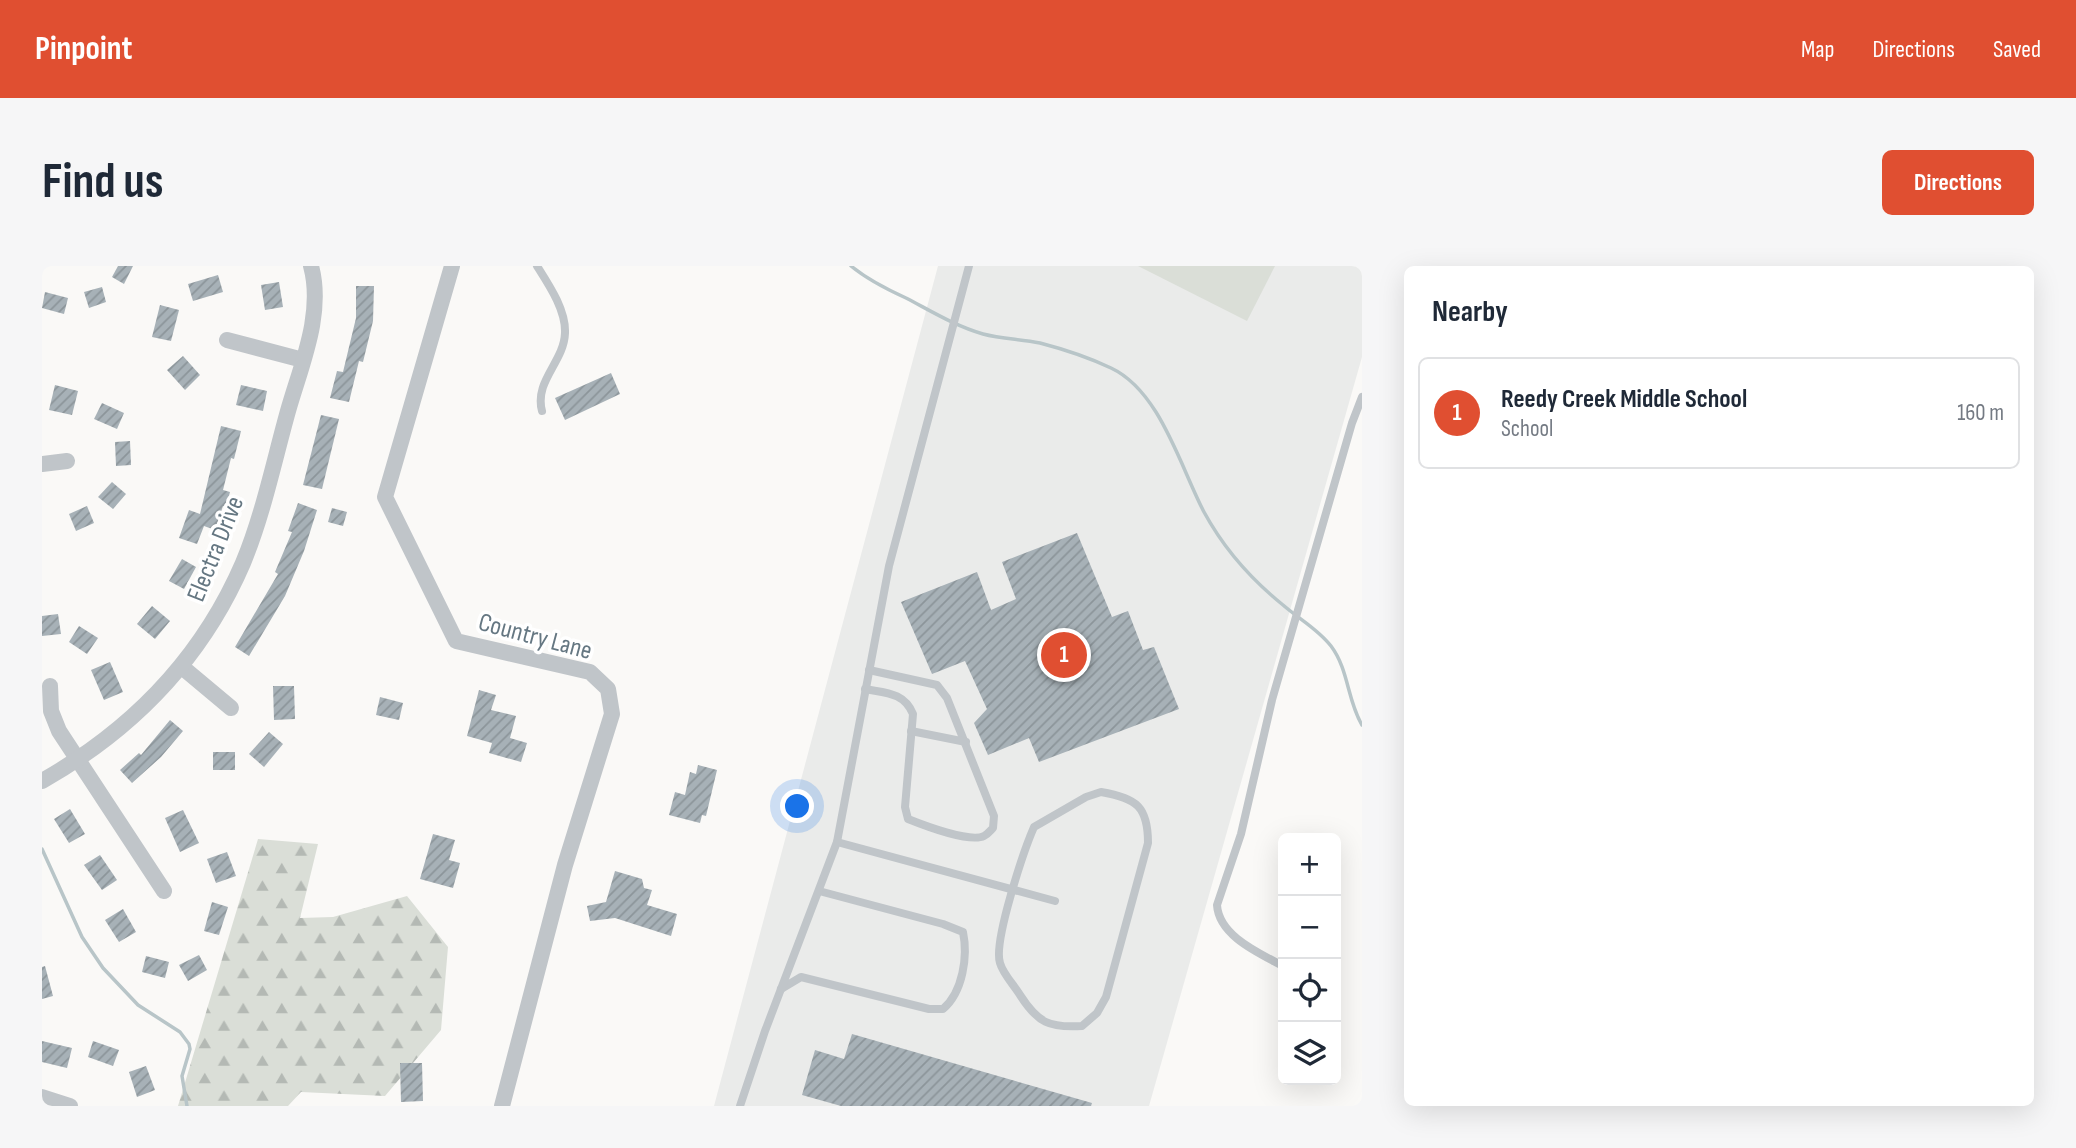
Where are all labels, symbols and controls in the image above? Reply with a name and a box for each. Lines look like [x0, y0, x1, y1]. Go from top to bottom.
text: Pinpoint [35, 29, 132, 69]
text: Map [1801, 35, 1834, 64]
text: Directions [1872, 35, 1955, 64]
text: Saved [1993, 35, 2041, 64]
button: Directions [1882, 150, 2034, 215]
text: Find us [42, 153, 164, 212]
text: Nearby [1432, 294, 1508, 330]
text: Reedy Creek Middle School [1501, 384, 1747, 415]
text: 1 [1452, 399, 1462, 427]
text: 160 m [1957, 399, 2004, 427]
text: School [1501, 415, 1553, 443]
street label: Electra Drive [181, 492, 251, 606]
street label: Country Lane [475, 607, 595, 667]
pin: 1 [1041, 629, 1087, 681]
your location [780, 789, 814, 823]
map controls [1278, 833, 1341, 1085]
button: + [1278, 833, 1341, 896]
button: − [1278, 896, 1341, 959]
button: locate [1278, 959, 1341, 1022]
button: layers [1278, 1022, 1341, 1085]

